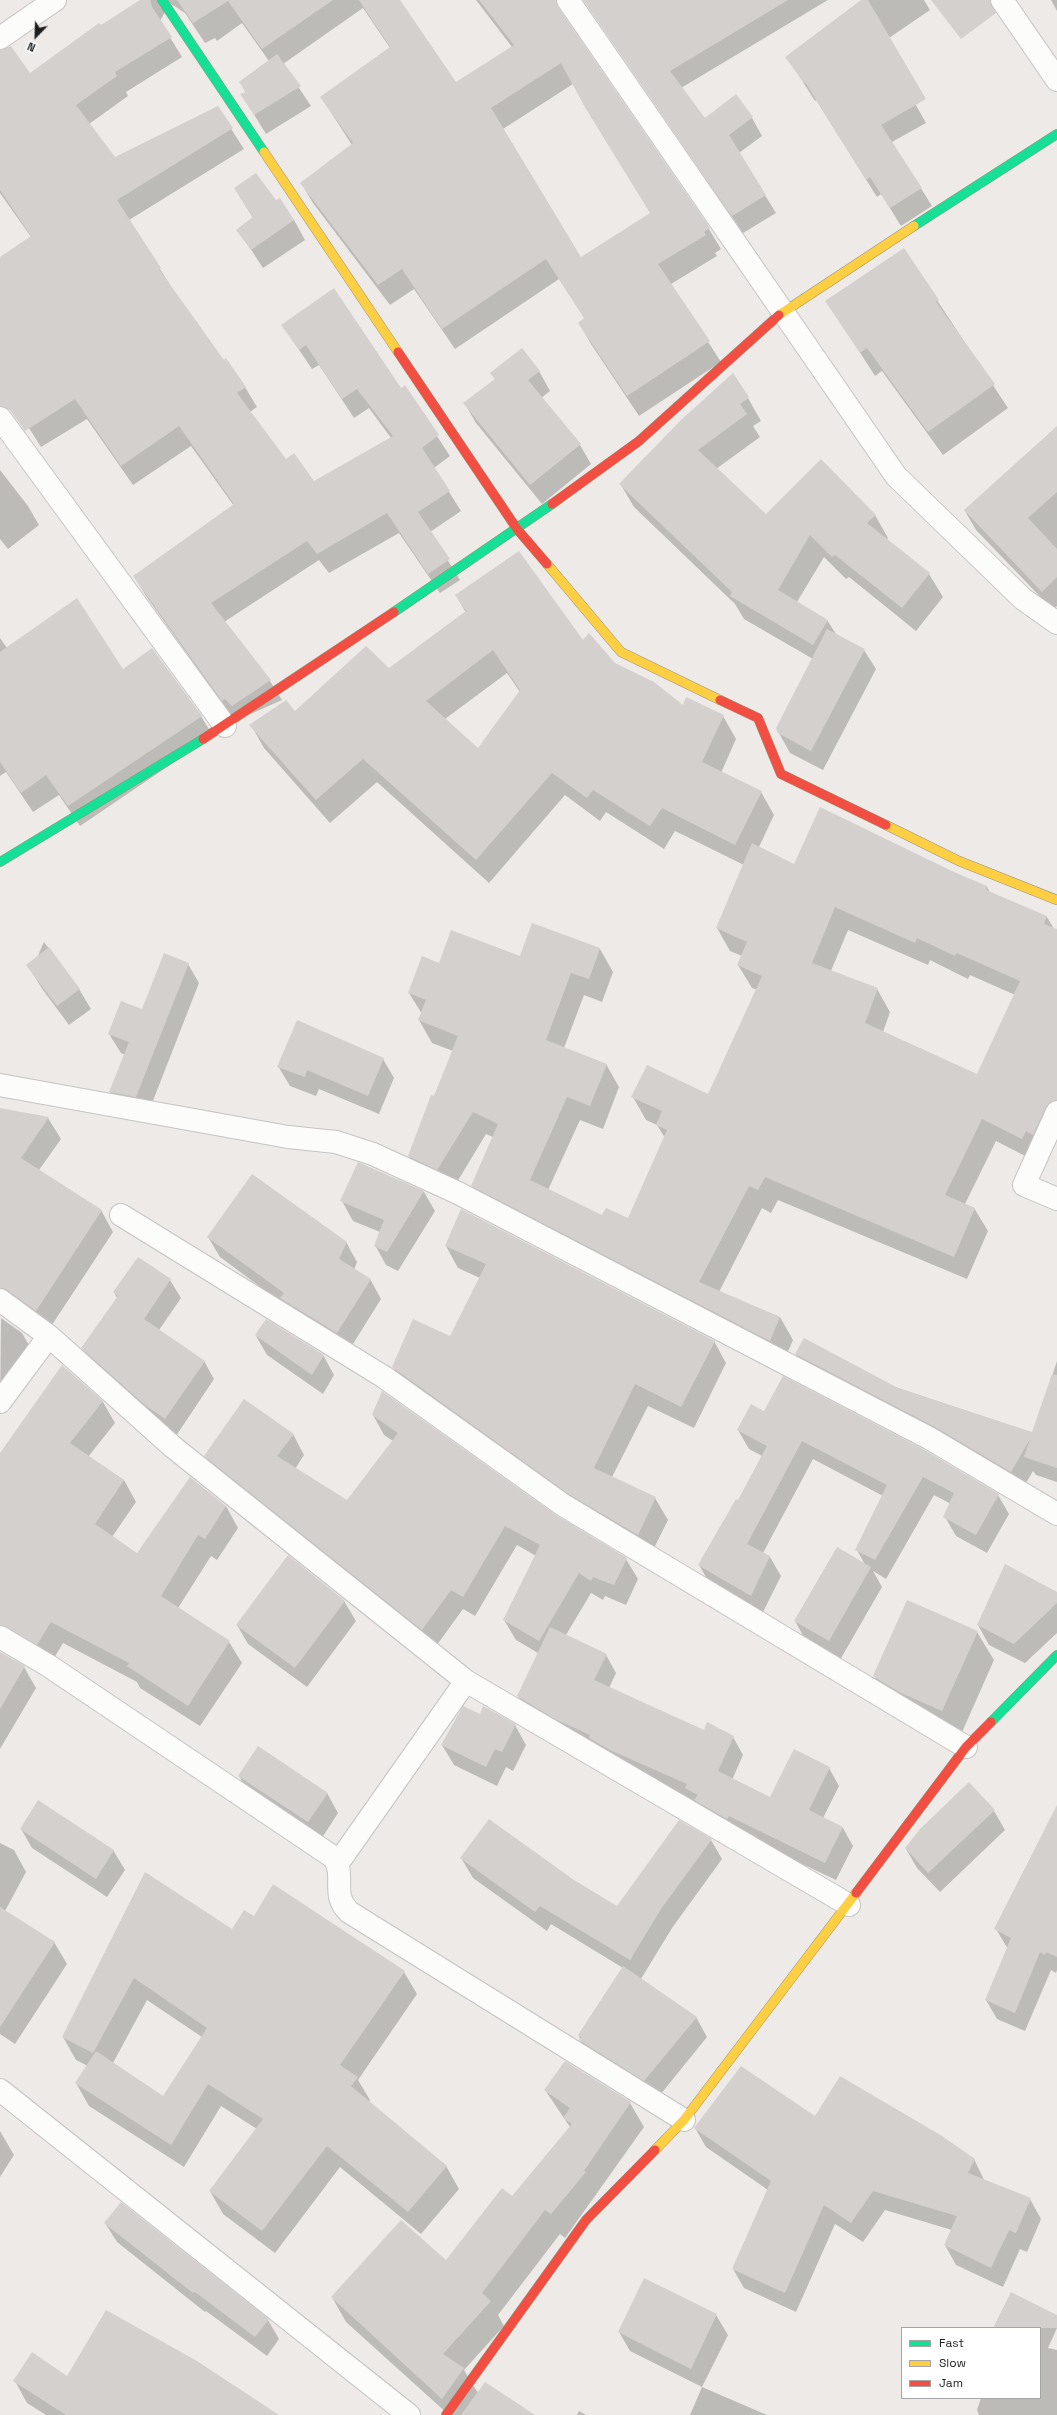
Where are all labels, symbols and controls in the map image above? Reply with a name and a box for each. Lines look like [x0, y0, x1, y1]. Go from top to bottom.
north arrow [16, 16, 56, 56]
text: N [25, 39, 37, 55]
legend [901, 2327, 1041, 2399]
text: Fast [939, 2335, 964, 2351]
text: Slow [939, 2355, 966, 2371]
text: Jam [939, 2375, 963, 2391]

